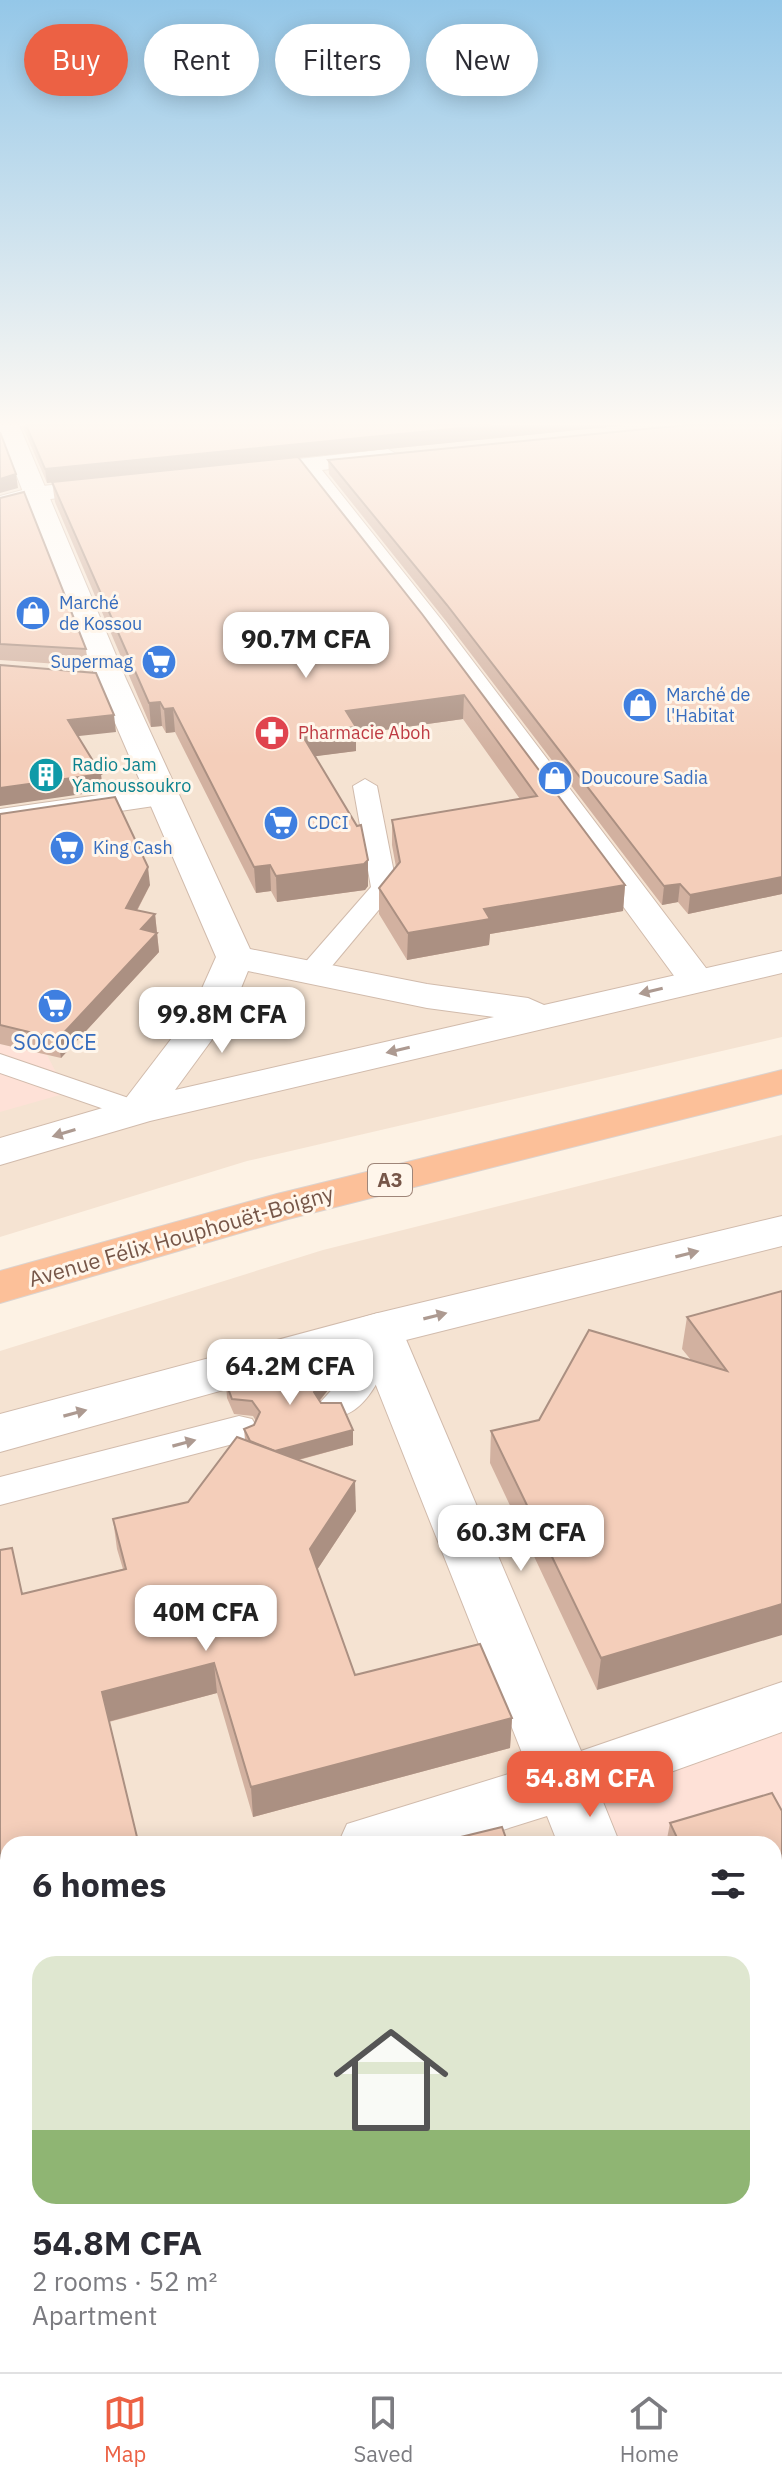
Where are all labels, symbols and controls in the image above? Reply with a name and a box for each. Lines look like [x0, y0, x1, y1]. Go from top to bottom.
chip: Buy [24, 24, 128, 96]
chip: Rent [144, 24, 259, 96]
chip: Filters [275, 24, 410, 96]
chip: New [426, 24, 538, 96]
place label: Marché de Kossou [59, 591, 142, 635]
shop icon: Marché de Kossou [14, 594, 52, 632]
pin: 90.7M CFA [214, 612, 398, 680]
text: 90.7M CFA [241, 621, 371, 655]
supermarket icon: Supermag [140, 643, 178, 681]
place label: Supermag [51, 650, 133, 673]
place label: Marché de l'Habitat [666, 683, 751, 727]
shop icon: Marché de l'Habitat [621, 686, 659, 724]
pharmacy icon: Pharmacie Aboh [253, 714, 291, 752]
place label: Pharmacie Aboh [298, 721, 431, 744]
place label: Radio Jam Yamoussoukro [72, 753, 191, 797]
building icon: Radio Jam Yamoussoukro [27, 756, 65, 794]
shop icon: Doucoure Sadia [536, 759, 574, 797]
place label: Doucoure Sadia [581, 766, 708, 789]
supermarket icon: CDCI [262, 804, 300, 842]
place label: CDCI [307, 811, 349, 834]
supermarket icon: King Cash [48, 829, 86, 867]
place label: King Cash [93, 836, 173, 859]
one-way arrow [639, 985, 664, 998]
supermarket icon: SOCOCE [36, 987, 74, 1025]
pin: 99.8M CFA [130, 987, 314, 1055]
text: 99.8M CFA [157, 996, 287, 1030]
place label: SOCOCE [13, 1027, 97, 1056]
one-way arrow [385, 1044, 410, 1057]
one-way arrow [52, 1127, 76, 1140]
road number: A3 [368, 1164, 412, 1196]
street label: Avenue Félix Houphouët-Boigny [25, 1178, 337, 1293]
one-way arrow [675, 1248, 700, 1260]
one-way arrow [422, 1310, 447, 1322]
pin: 64.2M CFA [198, 1339, 382, 1407]
text: 64.2M CFA [225, 1348, 355, 1382]
one-way arrow [63, 1406, 88, 1418]
one-way arrow [171, 1436, 196, 1448]
pin: 60.3M CFA [429, 1505, 613, 1573]
text: 60.3M CFA [456, 1514, 586, 1548]
pin: 40M CFA [132, 1585, 280, 1653]
text: 40M CFA [153, 1594, 259, 1628]
pin: 54.8M CFA [498, 1751, 682, 1819]
text: 54.8M CFA [525, 1760, 655, 1794]
text: 6 homes [32, 1862, 167, 1906]
icon: filters [706, 1862, 750, 1906]
icon: home [319, 2008, 463, 2152]
text: 54.8M CFA [32, 2220, 202, 2264]
text: 2 rooms · 52 m² [32, 2264, 217, 2298]
text: Apartment [32, 2298, 157, 2332]
tab: Map [103, 2391, 147, 2468]
tab: Saved [353, 2391, 413, 2468]
tab: Home [620, 2391, 679, 2468]

